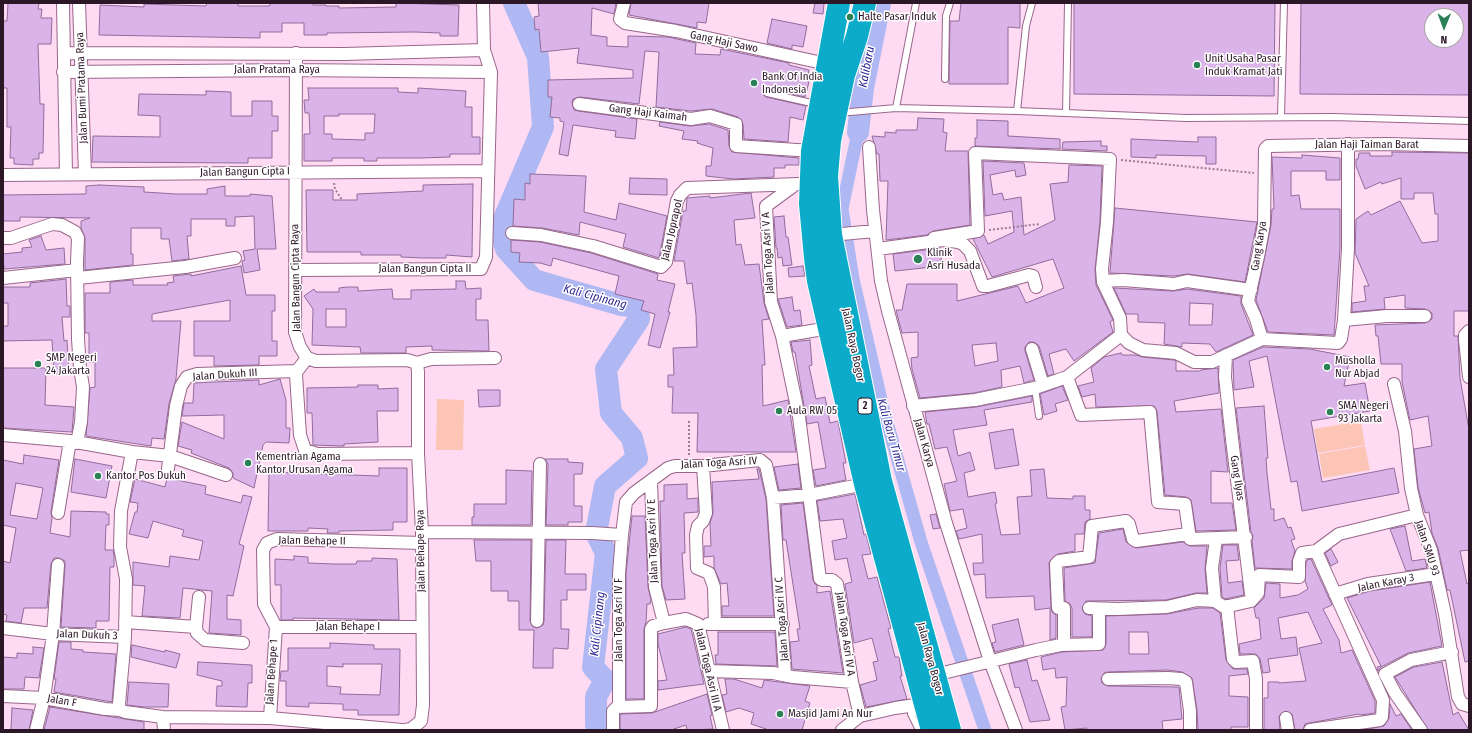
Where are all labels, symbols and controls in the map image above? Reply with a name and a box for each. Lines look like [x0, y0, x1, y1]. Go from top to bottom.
north arrow [1424, 8, 1464, 48]
place label: Halte Pasar Induk [858, 10, 937, 24]
marker: Halte Pasar Induk [845, 12, 855, 22]
street label: Gang Haji Sawo [689, 28, 759, 56]
street label: Jalan Bumi Pratama Raya [73, 32, 91, 144]
text: N [1440, 33, 1447, 46]
water label: Kalibaru [856, 45, 878, 89]
place label: Unit Usaha Pasar Induk Kramat Jati [1205, 52, 1283, 78]
marker: Unit Usaha Pasar Induk Kramat Jati [1192, 60, 1202, 70]
street label: Jalan Pratama Raya [234, 63, 320, 77]
place label: Bank Of India Indonesia [762, 70, 823, 96]
marker: Bank Of India Indonesia [749, 78, 759, 88]
street label: Gang Haji Kaimah [608, 102, 688, 124]
street label: Jalan Haji Taiman Barat [1315, 138, 1419, 152]
street label: Jalan Bangun Cipta I [200, 165, 290, 179]
street label: Jalan Joprapol [658, 198, 686, 262]
street label: Jalan Toga Asri V A [759, 212, 777, 294]
street label: Gang Karya [1249, 220, 1269, 272]
street label: Jalan Bangun Cipta Raya [288, 224, 304, 332]
place label: Klinik Asri Husada [927, 246, 980, 272]
marker: Klinik Asri Husada [912, 253, 924, 265]
street label: Jalan Bangun Cipta II [379, 262, 471, 276]
water label: Kali Cipinang [562, 282, 628, 312]
street label: Jalan Raya Bogor [839, 307, 867, 383]
place label: SMP Negeri 24 Jakarta [46, 351, 97, 377]
place label: Musholla Nur Abjad [1335, 354, 1380, 380]
marker: SMP Negeri 24 Jakarta [33, 359, 43, 369]
marker: Musholla Nur Abjad [1322, 362, 1332, 372]
street label: Jalan Dukuh III [192, 366, 258, 384]
water label: Kali Baru Timur [874, 397, 908, 473]
road number: 2 [858, 398, 872, 414]
place label: SMA Negeri 93 Jakarta [1338, 399, 1389, 425]
place label: Aula RW 05 [787, 404, 837, 418]
marker: Aula RW 05 [774, 406, 784, 416]
marker: SMA Negeri 93 Jakarta [1325, 407, 1335, 417]
street label: Jalan Karya [911, 417, 937, 469]
place label: Kementrian Agama Kantor Urusan Agama [256, 450, 353, 476]
street label: Jalan Toga Asri IV [681, 454, 757, 472]
street label: Gang Ilyas [1227, 454, 1247, 502]
marker: Kementrian Agama Kantor Urusan Agama [243, 458, 253, 468]
place label: Kantor Pos Dukuh [106, 469, 186, 483]
marker: Kantor Pos Dukuh [93, 471, 103, 481]
street label: Jalan Toga Asri IV E [645, 499, 661, 583]
street label: Jalan Behape Raya [414, 510, 428, 592]
street label: Jalan SMU 93 [1412, 519, 1442, 577]
street label: Jalan Behape II [278, 534, 346, 548]
street label: Jalan Karay 3 [1357, 571, 1415, 595]
street label: Jalan Toga Asri IV C [772, 576, 792, 662]
street label: Jalan Toga Asri IV F [612, 578, 626, 662]
water label: Kali Cipinang [587, 591, 609, 657]
street label: Jalan Toga Asri IV A [833, 591, 857, 677]
street label: Jalan Behape I [316, 620, 380, 634]
street label: Jalan Raya Bogor [914, 621, 946, 697]
street label: Jalan Dukuh 3 [56, 627, 118, 643]
street label: Jalan Toga Asri III A [692, 627, 724, 713]
street label: Jalan Behape 1 [263, 639, 281, 705]
street label: Jalan F [46, 692, 78, 710]
place label: Masjid Jami An Nur [788, 707, 873, 721]
marker: Masjid Jami An Nur [775, 709, 785, 719]

